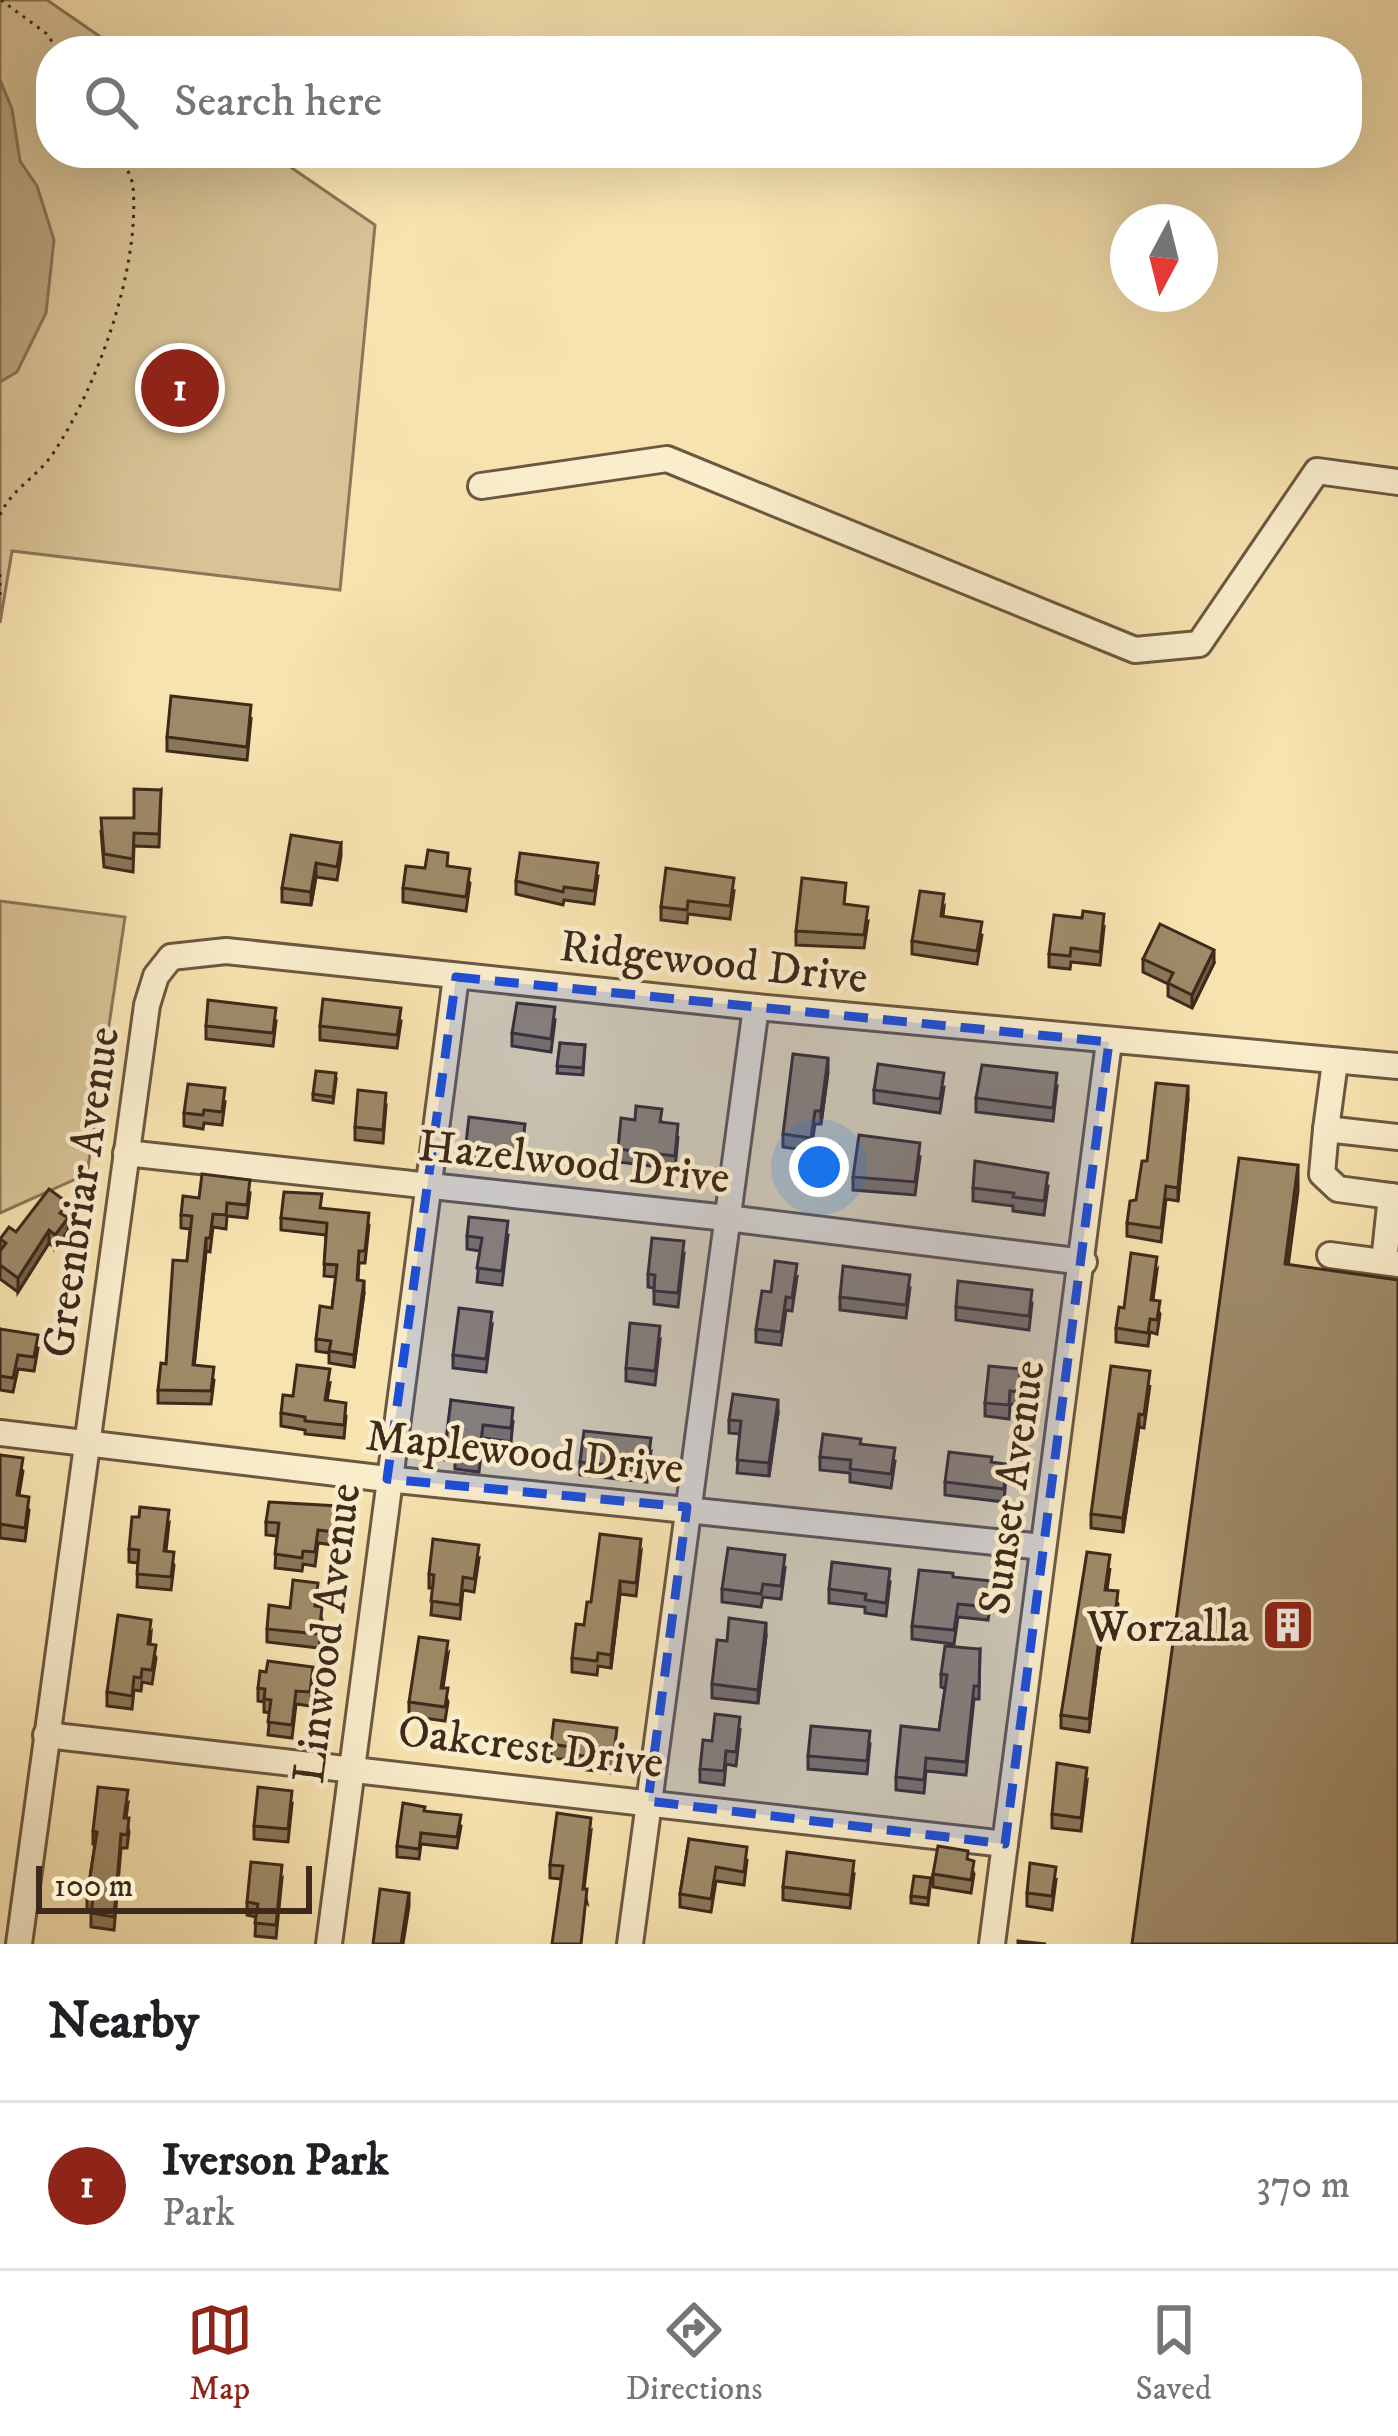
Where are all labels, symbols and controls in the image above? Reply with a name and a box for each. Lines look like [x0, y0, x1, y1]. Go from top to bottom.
search box [36, 36, 1362, 168]
icon: search [78, 69, 144, 135]
text: Search here [174, 74, 382, 130]
north arrow [1110, 204, 1218, 312]
pin: 1 [141, 343, 219, 433]
street label: Ridgewood Drive [557, 919, 870, 1007]
street label: Greenbriar Avenue [31, 1023, 133, 1361]
street label: Hazelwood Drive [415, 1119, 732, 1207]
your location [789, 1137, 849, 1197]
street label: Sunset Avenue [967, 1357, 1059, 1618]
street label: Maplewood Drive [363, 1408, 686, 1498]
street label: Linwood Avenue [282, 1480, 374, 1786]
building icon: Worzalla [1260, 1597, 1316, 1653]
place label: Worzalla [1086, 1600, 1249, 1656]
street label: Oakcrest Drive [395, 1704, 667, 1792]
scale bar [36, 1860, 312, 1913]
text: 100 m [54, 1866, 133, 1907]
text: Nearby [48, 1990, 199, 2054]
text: Iverson Park [162, 2133, 389, 2189]
text: 1 [80, 2161, 94, 2210]
text: 370 m [1256, 2161, 1350, 2210]
text: Park [162, 2189, 235, 2238]
tab: Map [187, 2297, 253, 2410]
tab: Directions [626, 2297, 762, 2410]
tab: Saved [1136, 2297, 1211, 2410]

